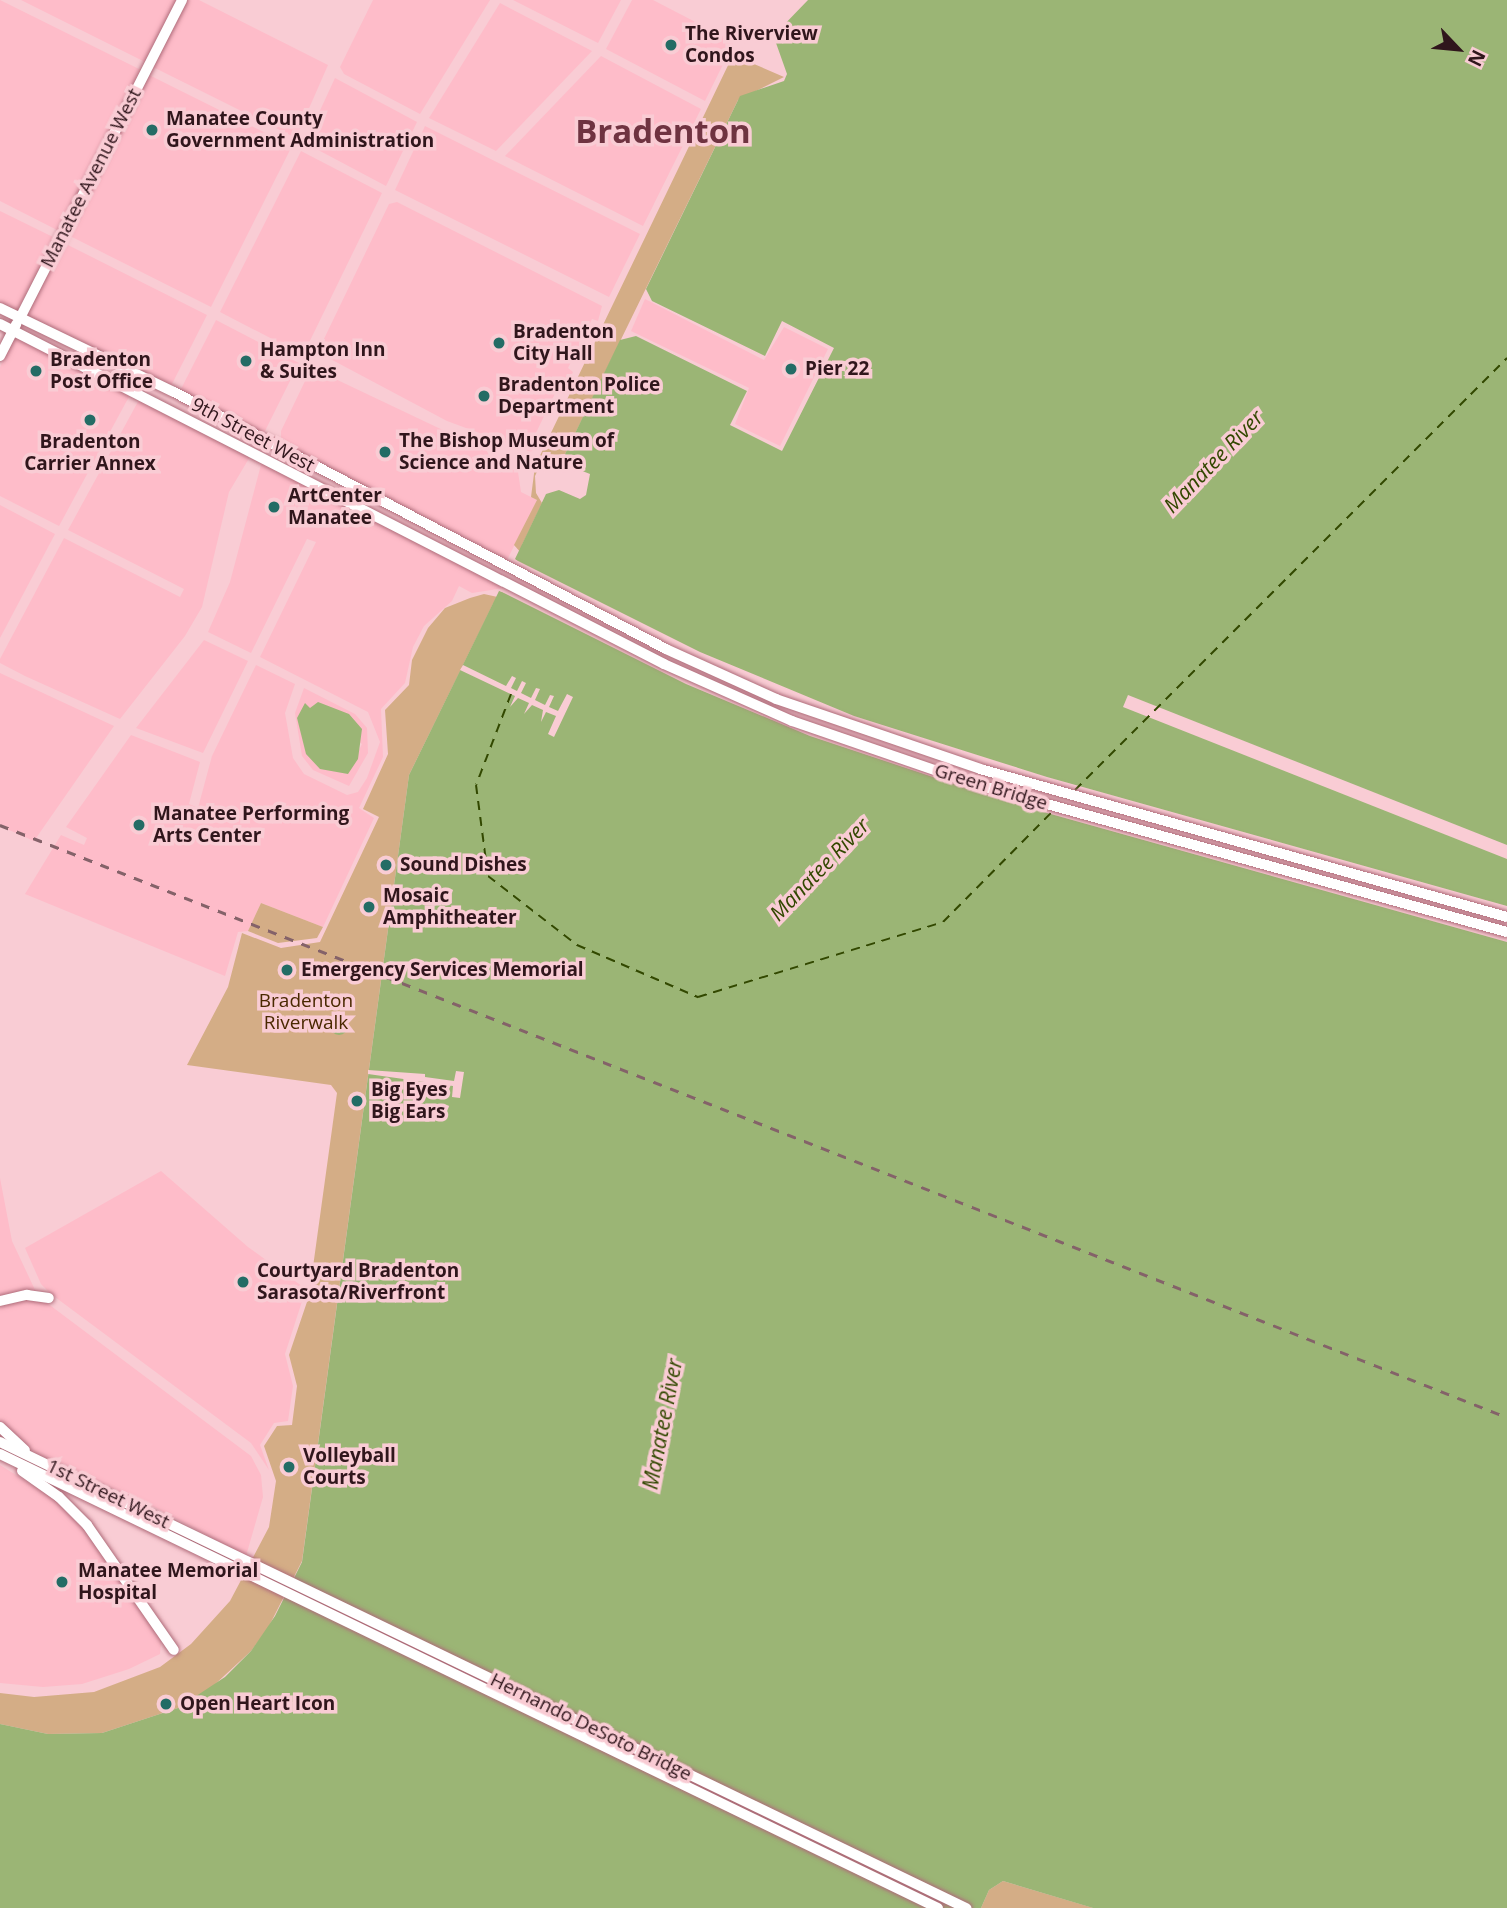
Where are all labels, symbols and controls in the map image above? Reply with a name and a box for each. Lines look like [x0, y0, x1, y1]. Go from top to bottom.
north arrow [1423, 14, 1493, 84]
place label: The Riverview Condos [685, 23, 818, 67]
marker: The Riverview Condos [663, 37, 679, 53]
text: N [1462, 46, 1492, 71]
street label: Manatee Avenue West [36, 85, 146, 271]
place label: Manatee County Government Administration [166, 108, 434, 152]
district label: Bradenton [575, 111, 751, 151]
marker: Manatee County Government Administration [144, 122, 160, 138]
place label: Bradenton City Hall [513, 321, 614, 365]
marker: Bradenton City Hall [491, 335, 507, 351]
place label: Hampton Inn & Suites [260, 339, 385, 383]
place label: Bradenton Post Office [50, 349, 153, 393]
marker: Hampton Inn & Suites [238, 353, 254, 369]
place label: Pier 22 [805, 358, 869, 380]
marker: Pier 22 [783, 361, 799, 377]
marker: Bradenton Post Office [28, 363, 44, 379]
place label: Bradenton Police Department [498, 374, 660, 418]
marker: Bradenton Police Department [476, 388, 492, 404]
street label: 9th Street West [187, 393, 319, 477]
water label: Manatee River [1158, 405, 1268, 517]
marker: Bradenton Carrier Annex [82, 412, 98, 428]
place label: The Bishop Museum of Science and Nature [399, 430, 614, 474]
place label: Bradenton Carrier Annex [24, 431, 156, 475]
marker: The Bishop Museum of Science and Nature [377, 444, 393, 460]
place label: ArtCenter Manatee [288, 485, 382, 529]
marker: ArtCenter Manatee [266, 499, 282, 515]
street label: Green Bridge [932, 759, 1050, 815]
place label: Manatee Performing Arts Center [153, 803, 349, 847]
water label: Manatee River [764, 813, 874, 925]
marker: Manatee Performing Arts Center [131, 817, 147, 833]
place label: Sound Dishes [400, 854, 527, 876]
marker: Sound Dishes [378, 857, 394, 873]
place label: Mosaic Amphitheater [383, 885, 517, 929]
marker: Mosaic Amphitheater [361, 899, 377, 915]
place label: Emergency Services Memorial [301, 959, 584, 981]
marker: Emergency Services Memorial [279, 962, 295, 978]
park label: Bradenton Riverwalk [259, 990, 353, 1034]
place label: Big Eyes Big Ears [371, 1079, 447, 1123]
marker: Big Eyes Big Ears [349, 1093, 365, 1109]
place label: Courtyard Bradenton Sarasota/Riverfront [257, 1260, 459, 1304]
marker: Courtyard Bradenton Sarasota/Riverfront [235, 1274, 251, 1290]
water label: Manatee River [637, 1357, 687, 1491]
place label: Volleyball Courts [303, 1445, 396, 1489]
street label: 1st Street West [43, 1454, 173, 1534]
marker: Volleyball Courts [281, 1459, 297, 1475]
place label: Manatee Memorial Hospital [78, 1560, 258, 1604]
marker: Manatee Memorial Hospital [52, 1572, 72, 1592]
street label: Hernando DeSoto Bridge [487, 1668, 695, 1786]
place label: Open Heart Icon [180, 1693, 335, 1715]
marker: Open Heart Icon [158, 1696, 174, 1712]

